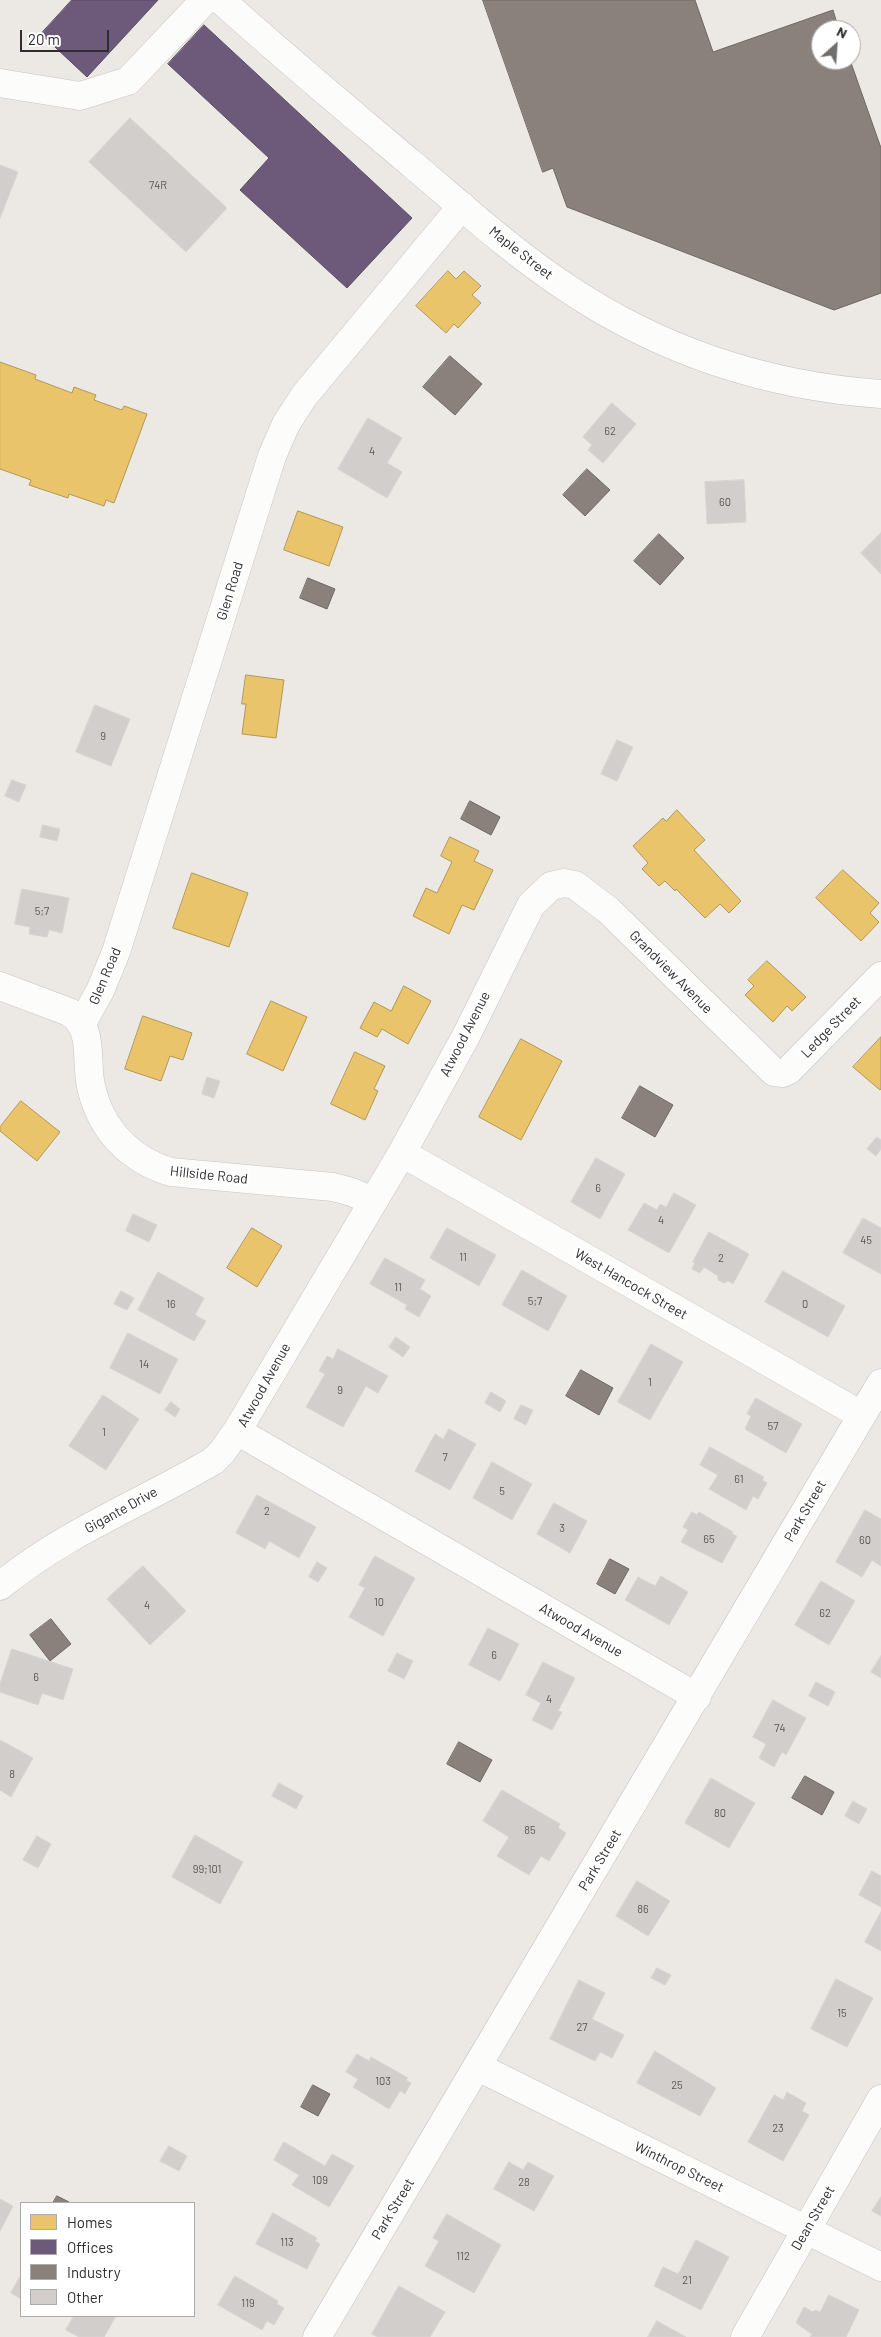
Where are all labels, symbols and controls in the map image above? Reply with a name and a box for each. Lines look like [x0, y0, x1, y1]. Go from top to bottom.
scale bar [22, 20, 111, 52]
north arrow [811, 20, 861, 70]
text: N [834, 22, 850, 42]
text: 20 m [28, 30, 60, 48]
house number: 74R [149, 178, 167, 192]
street label: Maple Street [486, 223, 556, 283]
house number: 62 [604, 424, 616, 438]
house number: 4 [369, 444, 375, 458]
house number: 60 [719, 495, 731, 509]
street label: Glen Road [213, 560, 247, 622]
house number: 9 [100, 729, 106, 743]
house number: 5;7 [35, 904, 49, 918]
street label: Grandview Avenue [626, 927, 716, 1017]
street label: Glen Road [85, 945, 125, 1007]
street label: Atwood Avenue [436, 989, 494, 1079]
street label: Ledge Street [798, 993, 864, 1061]
street label: Hillside Road [169, 1163, 249, 1187]
house number: 6 [595, 1181, 601, 1195]
house number: 4 [658, 1213, 664, 1227]
house number: 45 [860, 1233, 872, 1247]
street label: West Hancock Street [572, 1245, 690, 1323]
house number: 11 [459, 1250, 467, 1264]
house number: 2 [718, 1251, 724, 1265]
house number: 11 [394, 1280, 402, 1294]
house number: 5;7 [528, 1294, 542, 1308]
house number: 16 [166, 1297, 176, 1311]
house number: 0 [802, 1297, 808, 1311]
street label: Atwood Avenue [234, 1340, 294, 1430]
house number: 14 [139, 1357, 149, 1371]
house number: 1 [648, 1375, 652, 1389]
house number: 9 [337, 1383, 343, 1397]
house number: 57 [768, 1419, 778, 1433]
house number: 1 [102, 1425, 106, 1439]
house number: 7 [442, 1450, 448, 1464]
house number: 61 [734, 1472, 744, 1486]
street label: Park Street [781, 1477, 829, 1545]
street label: Gigante Drive [82, 1483, 160, 1537]
house number: 5 [499, 1484, 505, 1498]
house number: 2 [264, 1504, 270, 1518]
house number: 3 [559, 1521, 565, 1535]
house number: 65 [703, 1532, 715, 1546]
house number: 60 [859, 1533, 871, 1547]
house number: 10 [374, 1595, 384, 1609]
house number: 4 [144, 1598, 150, 1612]
street label: Atwood Avenue [536, 1599, 626, 1661]
house number: 62 [819, 1606, 831, 1620]
house number: 6 [491, 1648, 497, 1662]
house number: 6 [33, 1670, 39, 1684]
house number: 4 [546, 1692, 552, 1706]
house number: 74 [774, 1721, 786, 1735]
house number: 8 [9, 1767, 15, 1781]
house number: 80 [714, 1806, 726, 1820]
house number: 85 [524, 1823, 536, 1837]
street label: Park Street [575, 1826, 625, 1894]
house number: 99;101 [193, 1862, 221, 1876]
house number: 86 [637, 1902, 649, 1916]
house number: 15 [837, 2006, 847, 2020]
house number: 27 [576, 2020, 588, 2034]
house number: 103 [375, 2074, 391, 2088]
house number: 25 [671, 2078, 683, 2092]
house number: 23 [772, 2121, 784, 2135]
street label: Winthrop Street [632, 2138, 726, 2196]
house number: 109 [312, 2173, 328, 2187]
street label: Park Street [368, 2175, 418, 2243]
house number: 28 [518, 2175, 530, 2189]
street label: Dean Street [788, 2183, 838, 2253]
legend [20, 2202, 195, 2317]
text: Homes [67, 2213, 112, 2231]
house number: 113 [280, 2235, 294, 2249]
text: Offices [67, 2238, 113, 2256]
house number: 112 [456, 2249, 470, 2263]
text: Industry [67, 2263, 121, 2281]
house number: 21 [682, 2273, 692, 2287]
text: Other [67, 2288, 103, 2306]
house number: 119 [241, 2296, 255, 2310]

